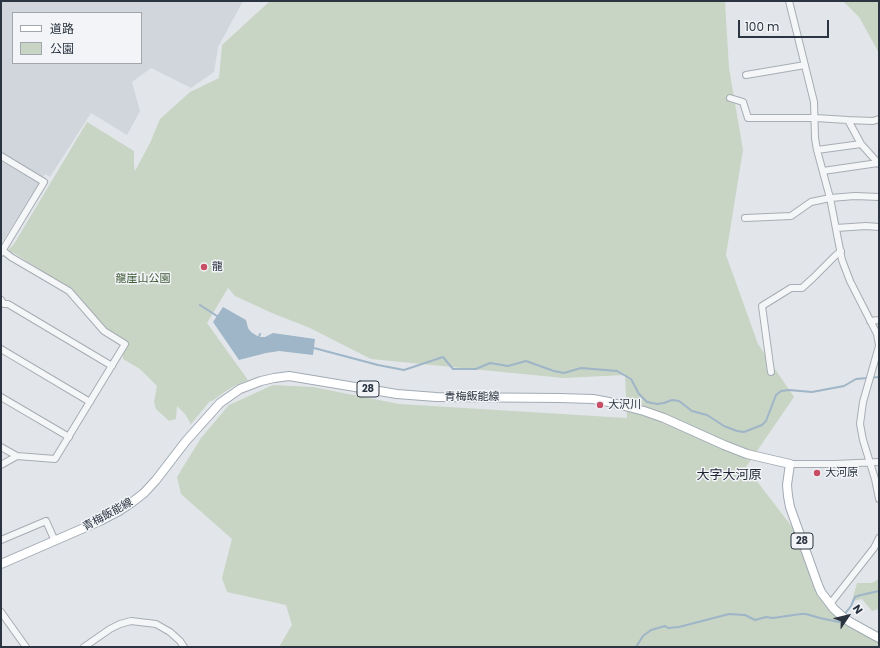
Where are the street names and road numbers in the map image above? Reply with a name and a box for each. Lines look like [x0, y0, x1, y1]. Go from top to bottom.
road number: 28 [357, 381, 379, 397]
street label: 青梅飯能線 [445, 390, 499, 404]
street label: 青梅飯能線 [81, 496, 135, 534]
road number: 28 [791, 533, 813, 549]

